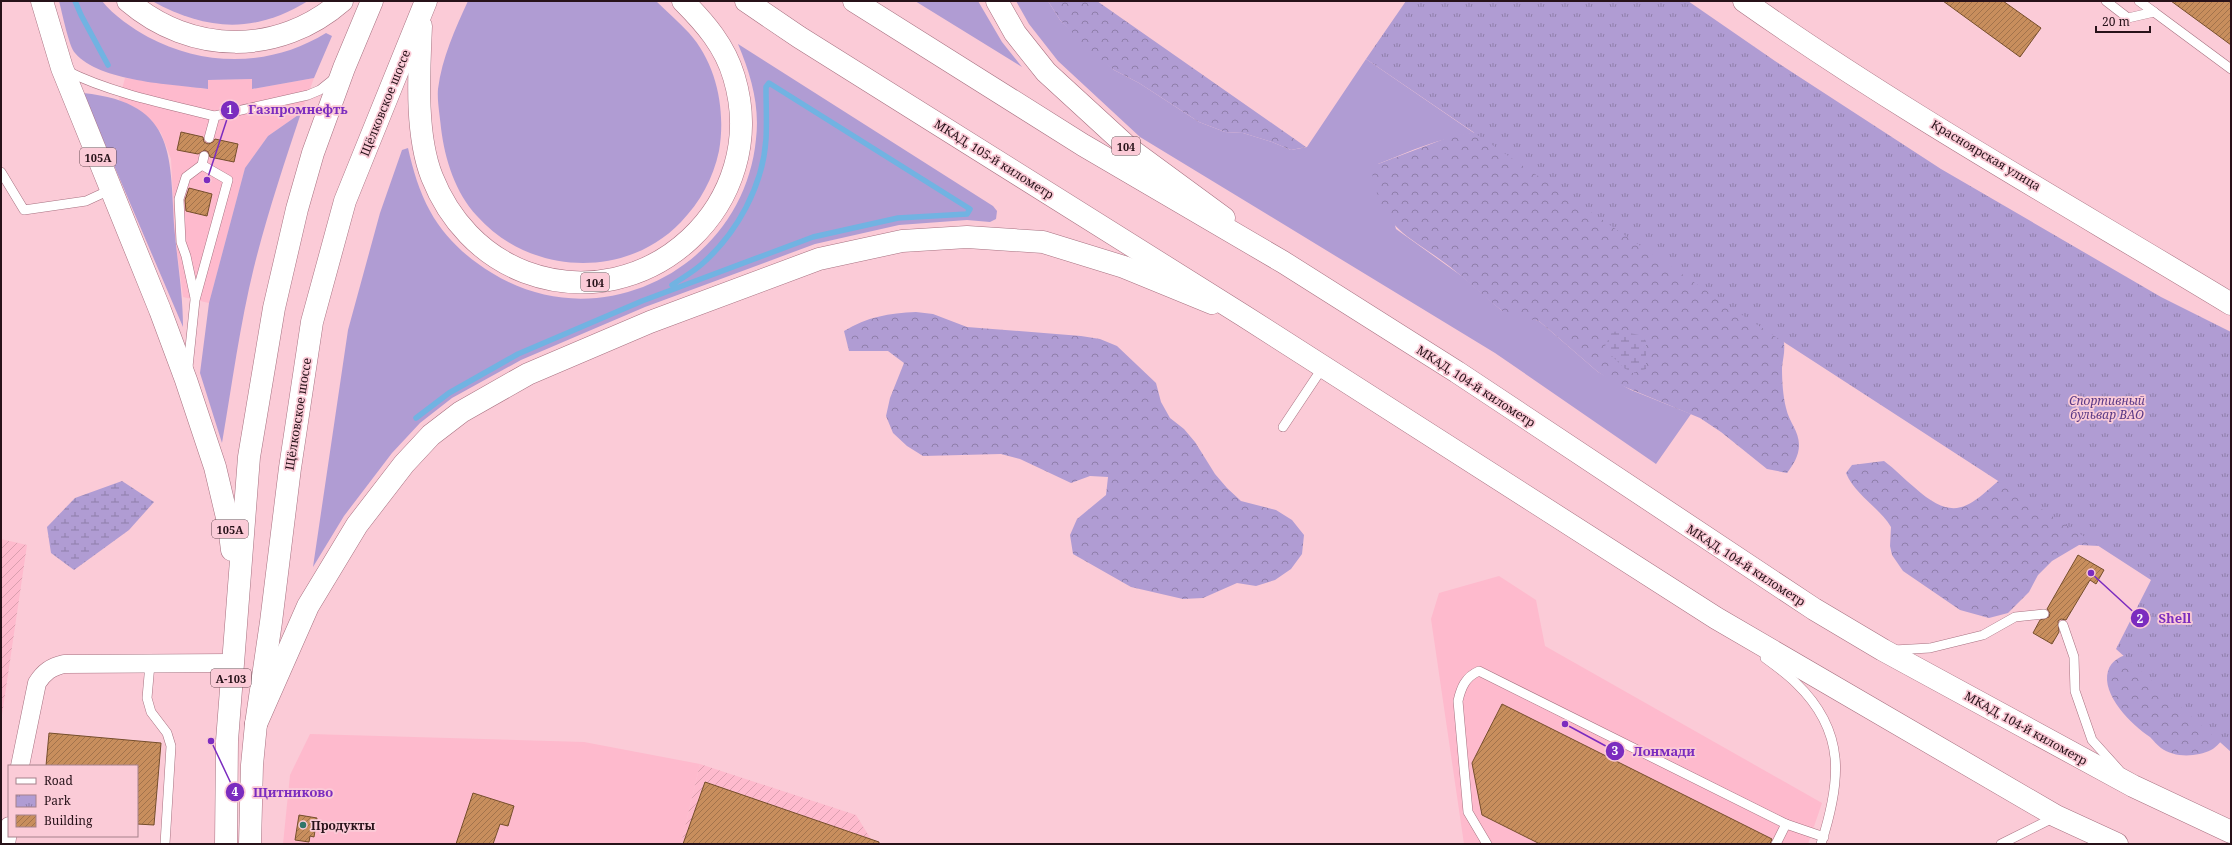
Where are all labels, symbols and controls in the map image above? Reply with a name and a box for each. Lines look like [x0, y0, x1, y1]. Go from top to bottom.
scale bar [2096, 8, 2150, 34]
text: 20 m [2102, 13, 2130, 30]
street label: Щёлковское шоссе [356, 47, 414, 159]
callout: Газпромнефть [220, 97, 356, 122]
text: Газпромнефть [248, 100, 348, 118]
text: 1 [227, 101, 234, 118]
street label: МКАД, 105-й километр [931, 115, 1057, 203]
street label: Красноярская улица [1928, 115, 2044, 195]
road number: 104 [1112, 137, 1140, 155]
road number: 105A [80, 148, 116, 166]
road number: 104 [581, 273, 609, 291]
street label: МКАД, 104-й километр [1413, 341, 1539, 431]
street label: Щёлковское шоссе [281, 357, 315, 471]
park label: Спортивный бульвар ВАО [2069, 392, 2145, 423]
road number: 105A [212, 520, 248, 538]
street label: МКАД, 104-й километр [1683, 520, 1809, 610]
callout: Shell [2130, 606, 2199, 631]
text: Shell [2159, 609, 2192, 627]
text: 2 [2137, 610, 2144, 627]
road number: А-103 [211, 669, 251, 687]
street label: МКАД, 104-й километр [1961, 687, 2091, 769]
callout: Лонмади [1605, 739, 1703, 764]
text: 3 [1612, 742, 1619, 759]
text: Лонмади [1633, 742, 1695, 760]
legend [8, 765, 138, 837]
text: Road [44, 772, 74, 789]
callout: Щитниково [225, 780, 341, 805]
text: 4 [232, 783, 239, 800]
text: Щитниково [253, 783, 333, 801]
text: Park [44, 792, 72, 809]
text: Building [44, 812, 93, 829]
place label: Продукты [311, 817, 376, 834]
marker: Продукты [298, 820, 308, 830]

